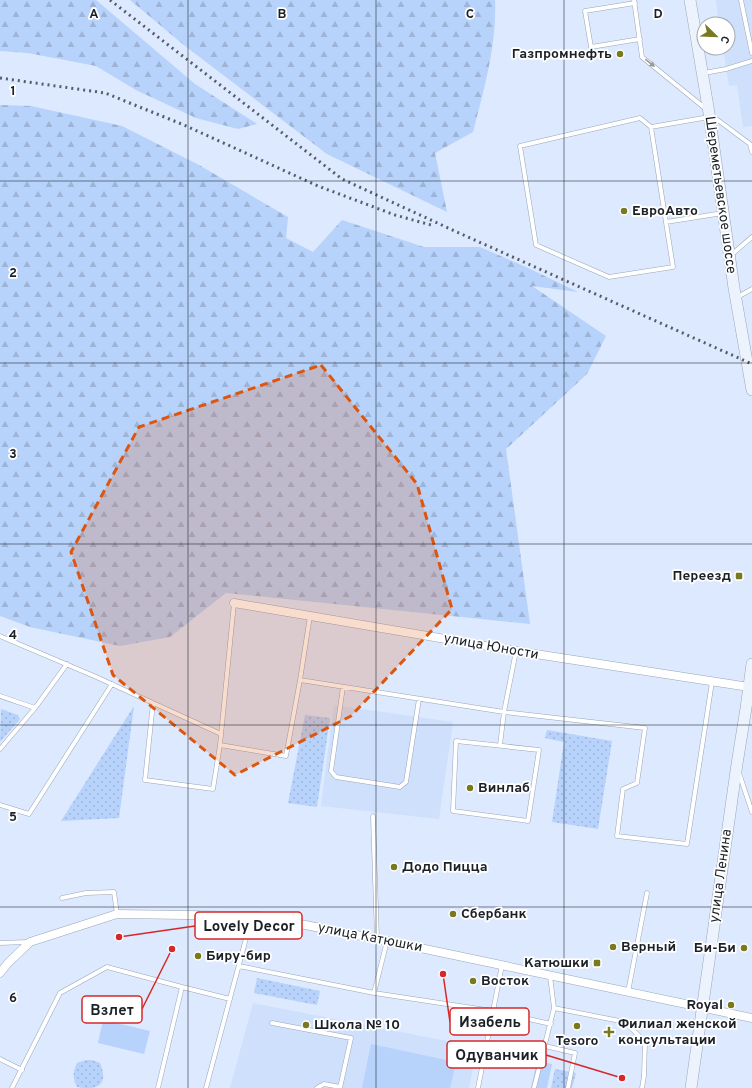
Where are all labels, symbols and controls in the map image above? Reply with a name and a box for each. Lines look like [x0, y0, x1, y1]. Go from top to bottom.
text: A [89, 7, 99, 23]
text: B [278, 7, 287, 23]
text: C [466, 7, 474, 23]
text: D [653, 7, 663, 23]
north arrow [696, 16, 736, 56]
text: С [716, 34, 732, 45]
place label: Газпромнефть [512, 46, 612, 63]
marker: Газпромнефть [615, 49, 625, 59]
one-way arrow [645, 58, 655, 67]
text: 1 [10, 84, 16, 100]
street label: Шереметьевское шоссе [701, 115, 739, 275]
place label: ЕвроАвто [632, 203, 698, 220]
marker: ЕвроАвто [619, 206, 629, 216]
text: 2 [9, 266, 17, 282]
text: 3 [9, 447, 17, 463]
place label: Переезд [673, 568, 731, 585]
marker: Переезд [734, 571, 744, 581]
text: 4 [9, 628, 17, 644]
street label: улица Юности [442, 630, 540, 664]
place label: Винлаб [478, 780, 530, 797]
marker: Винлаб [465, 783, 475, 793]
text: 5 [9, 810, 17, 826]
street label: улица Ленина [706, 828, 736, 924]
place label: Додо Пицца [402, 859, 488, 876]
marker: Додо Пицца [389, 862, 399, 872]
place label: Сбербанк [461, 906, 527, 923]
marker: Сбербанк [448, 909, 458, 919]
callout: Lovely Decor [195, 912, 302, 939]
text: Lovely Decor [203, 918, 296, 937]
street label: улица Катюшки [316, 920, 424, 956]
place label: Верный [621, 939, 676, 956]
place label: Би-Би [694, 940, 736, 957]
marker: Верный [608, 942, 618, 952]
marker: Би-Би [739, 943, 749, 953]
place label: Биру-бир [206, 948, 271, 965]
marker: Биру-бир [193, 951, 203, 961]
place label: Катюшки [524, 955, 589, 972]
marker: Катюшки [592, 958, 602, 968]
place label: Восток [481, 973, 529, 990]
marker: Восток [468, 976, 478, 986]
text: 6 [9, 991, 17, 1007]
callout: Взлет [82, 996, 142, 1023]
place label: Royal [687, 997, 723, 1014]
marker: Royal [726, 1000, 736, 1010]
text: Взлет [90, 1002, 134, 1021]
callout: Изабель [450, 1008, 529, 1035]
text: Изабель [459, 1014, 521, 1033]
place label: Филиал женской консультации [618, 1016, 737, 1049]
place label: Школа № 10 [314, 1017, 400, 1034]
marker: Школа № 10 [301, 1020, 311, 1030]
marker: Tesoro [572, 1021, 582, 1031]
marker: Филиал женской консультации [603, 1026, 615, 1038]
place label: Tesoro [556, 1033, 598, 1050]
callout: Одуванчик [447, 1041, 546, 1068]
text: Одуванчик [455, 1047, 539, 1066]

